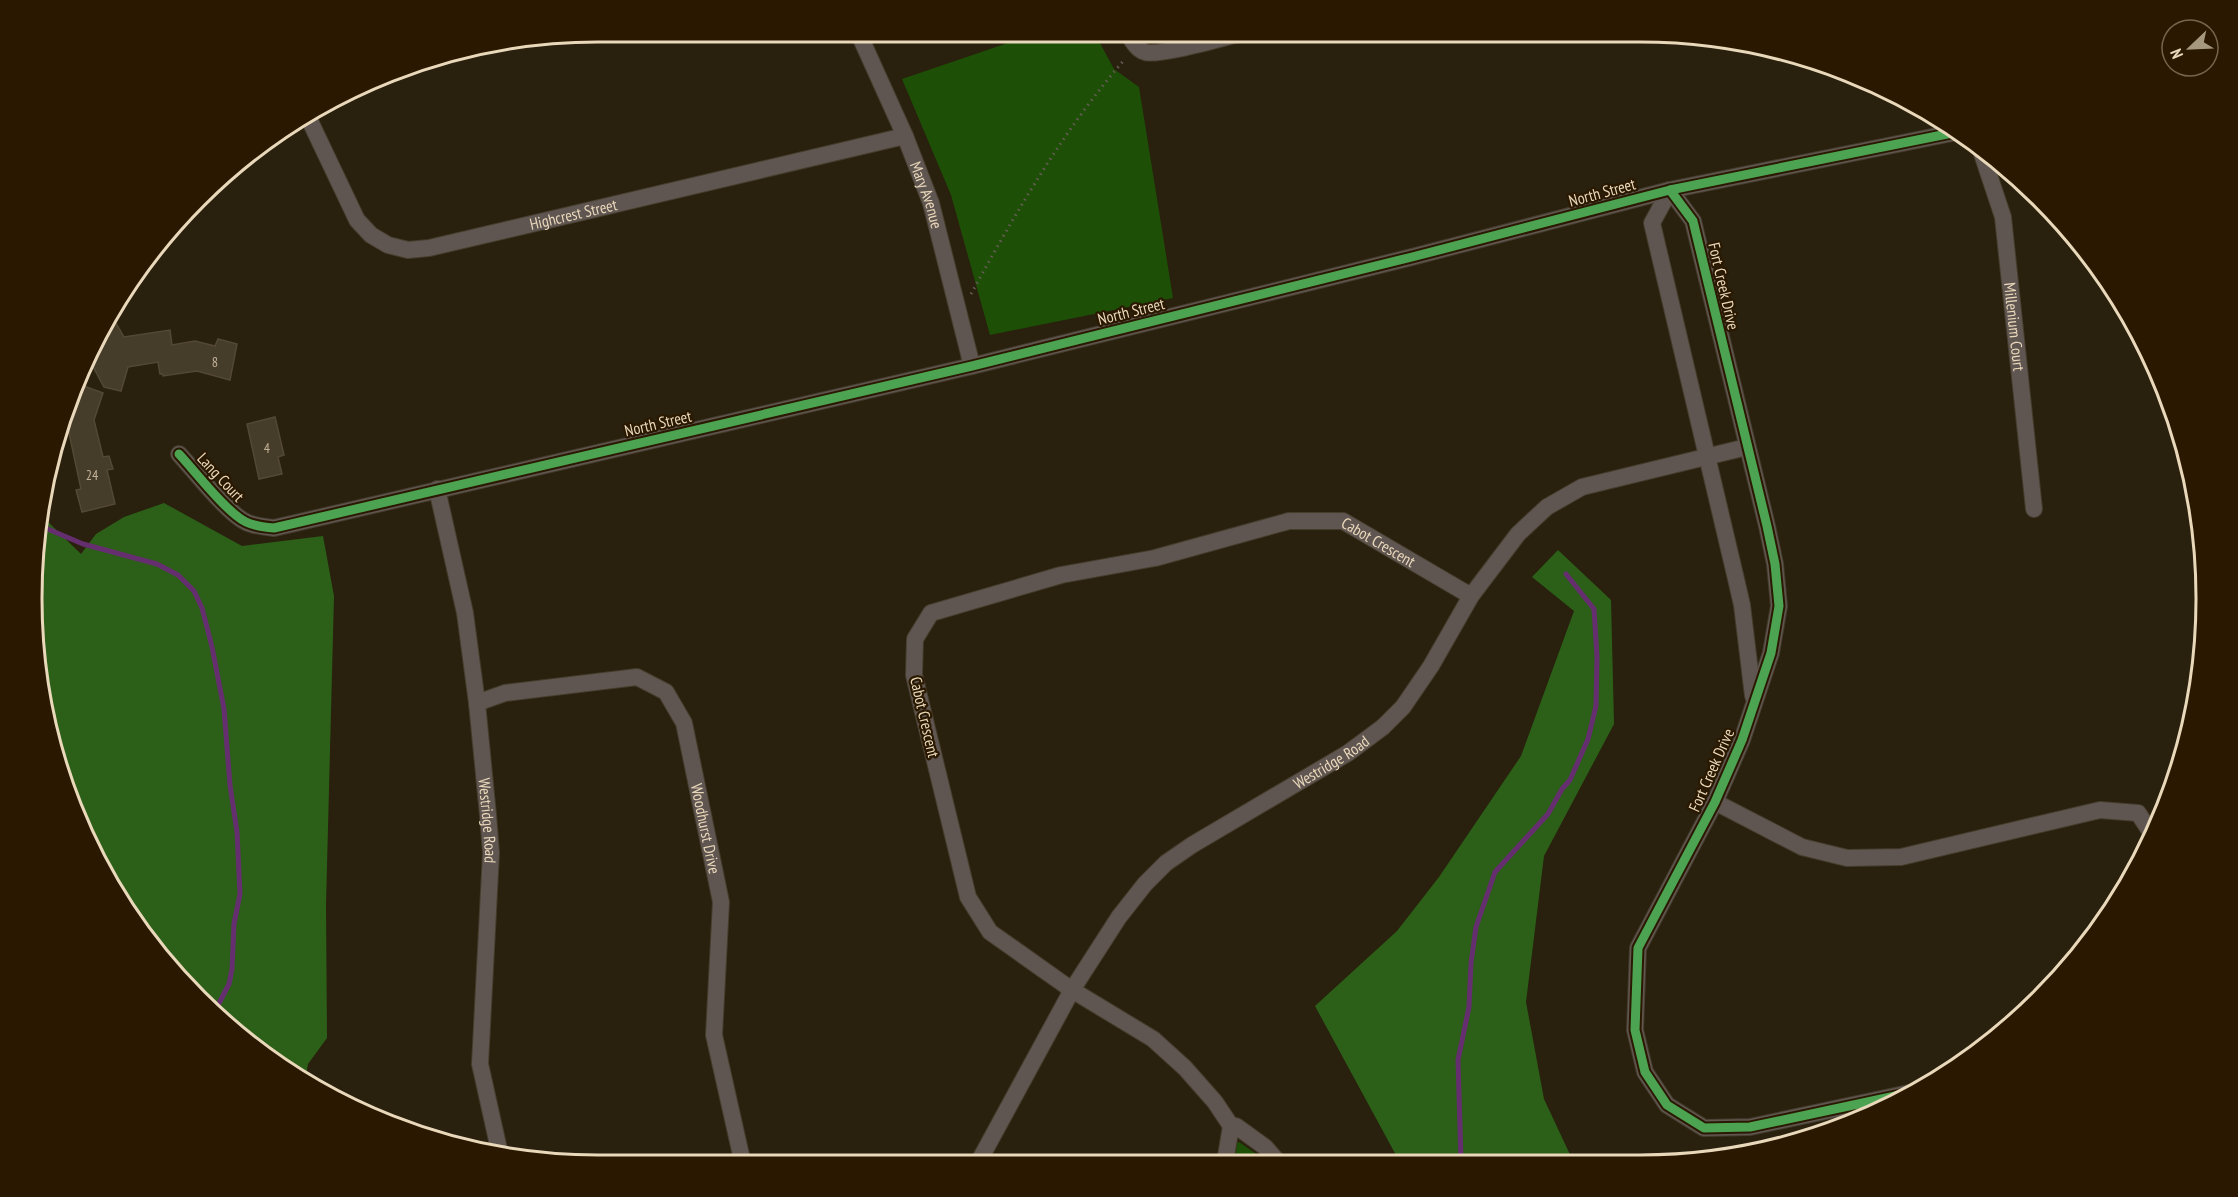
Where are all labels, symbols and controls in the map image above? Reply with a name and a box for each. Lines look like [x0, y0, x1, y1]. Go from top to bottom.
north arrow [2160, 18, 2220, 78]
text: N [2165, 46, 2187, 62]
street label: Mary Avenue [906, 158, 947, 231]
street label: North Street [1566, 173, 1638, 210]
street label: Highcrest Street [528, 194, 620, 234]
street label: Fort Creek Drive [1704, 240, 1744, 332]
street label: Millenium Court [2000, 281, 2029, 373]
street label: North Street [1095, 293, 1167, 329]
house number: 8 [212, 353, 218, 371]
street label: North Street [623, 405, 694, 440]
house number: 4 [264, 439, 271, 457]
street label: Lang Court [193, 448, 249, 506]
house number: 24 [86, 466, 99, 484]
street label: Cabot Crescent [1338, 512, 1420, 572]
street label: Cabot Crescent [906, 675, 944, 760]
street label: Fort Creek Drive [1684, 725, 1738, 815]
street label: Westridge Road [1290, 731, 1373, 793]
street label: Westridge Road [474, 777, 501, 864]
street label: Woodhurst Drive [687, 782, 725, 875]

